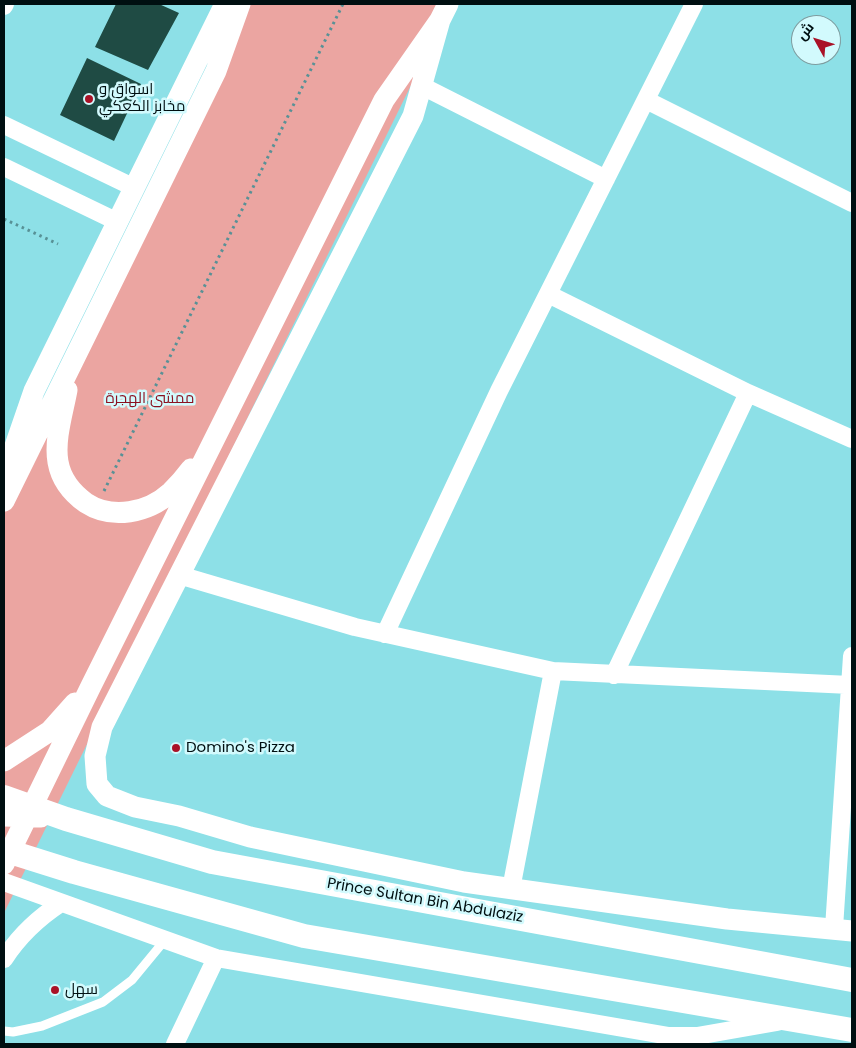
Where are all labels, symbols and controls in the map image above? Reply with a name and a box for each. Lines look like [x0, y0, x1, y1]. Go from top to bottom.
north arrow [791, 15, 841, 65]
text: ش [792, 18, 819, 44]
place label: اسواق و مخابز الكعكي [99, 81, 185, 116]
marker: اسواق و مخابز الكعكي [83, 93, 95, 105]
park label: ممشى الهجرة [106, 390, 194, 408]
place label: Domino's Pizza [186, 739, 295, 757]
marker: Domino's Pizza [170, 742, 182, 754]
street label: Prince Sultan Bin Abdulaziz [325, 875, 525, 927]
place label: سهل [65, 981, 98, 999]
marker: سهل [49, 984, 61, 996]

